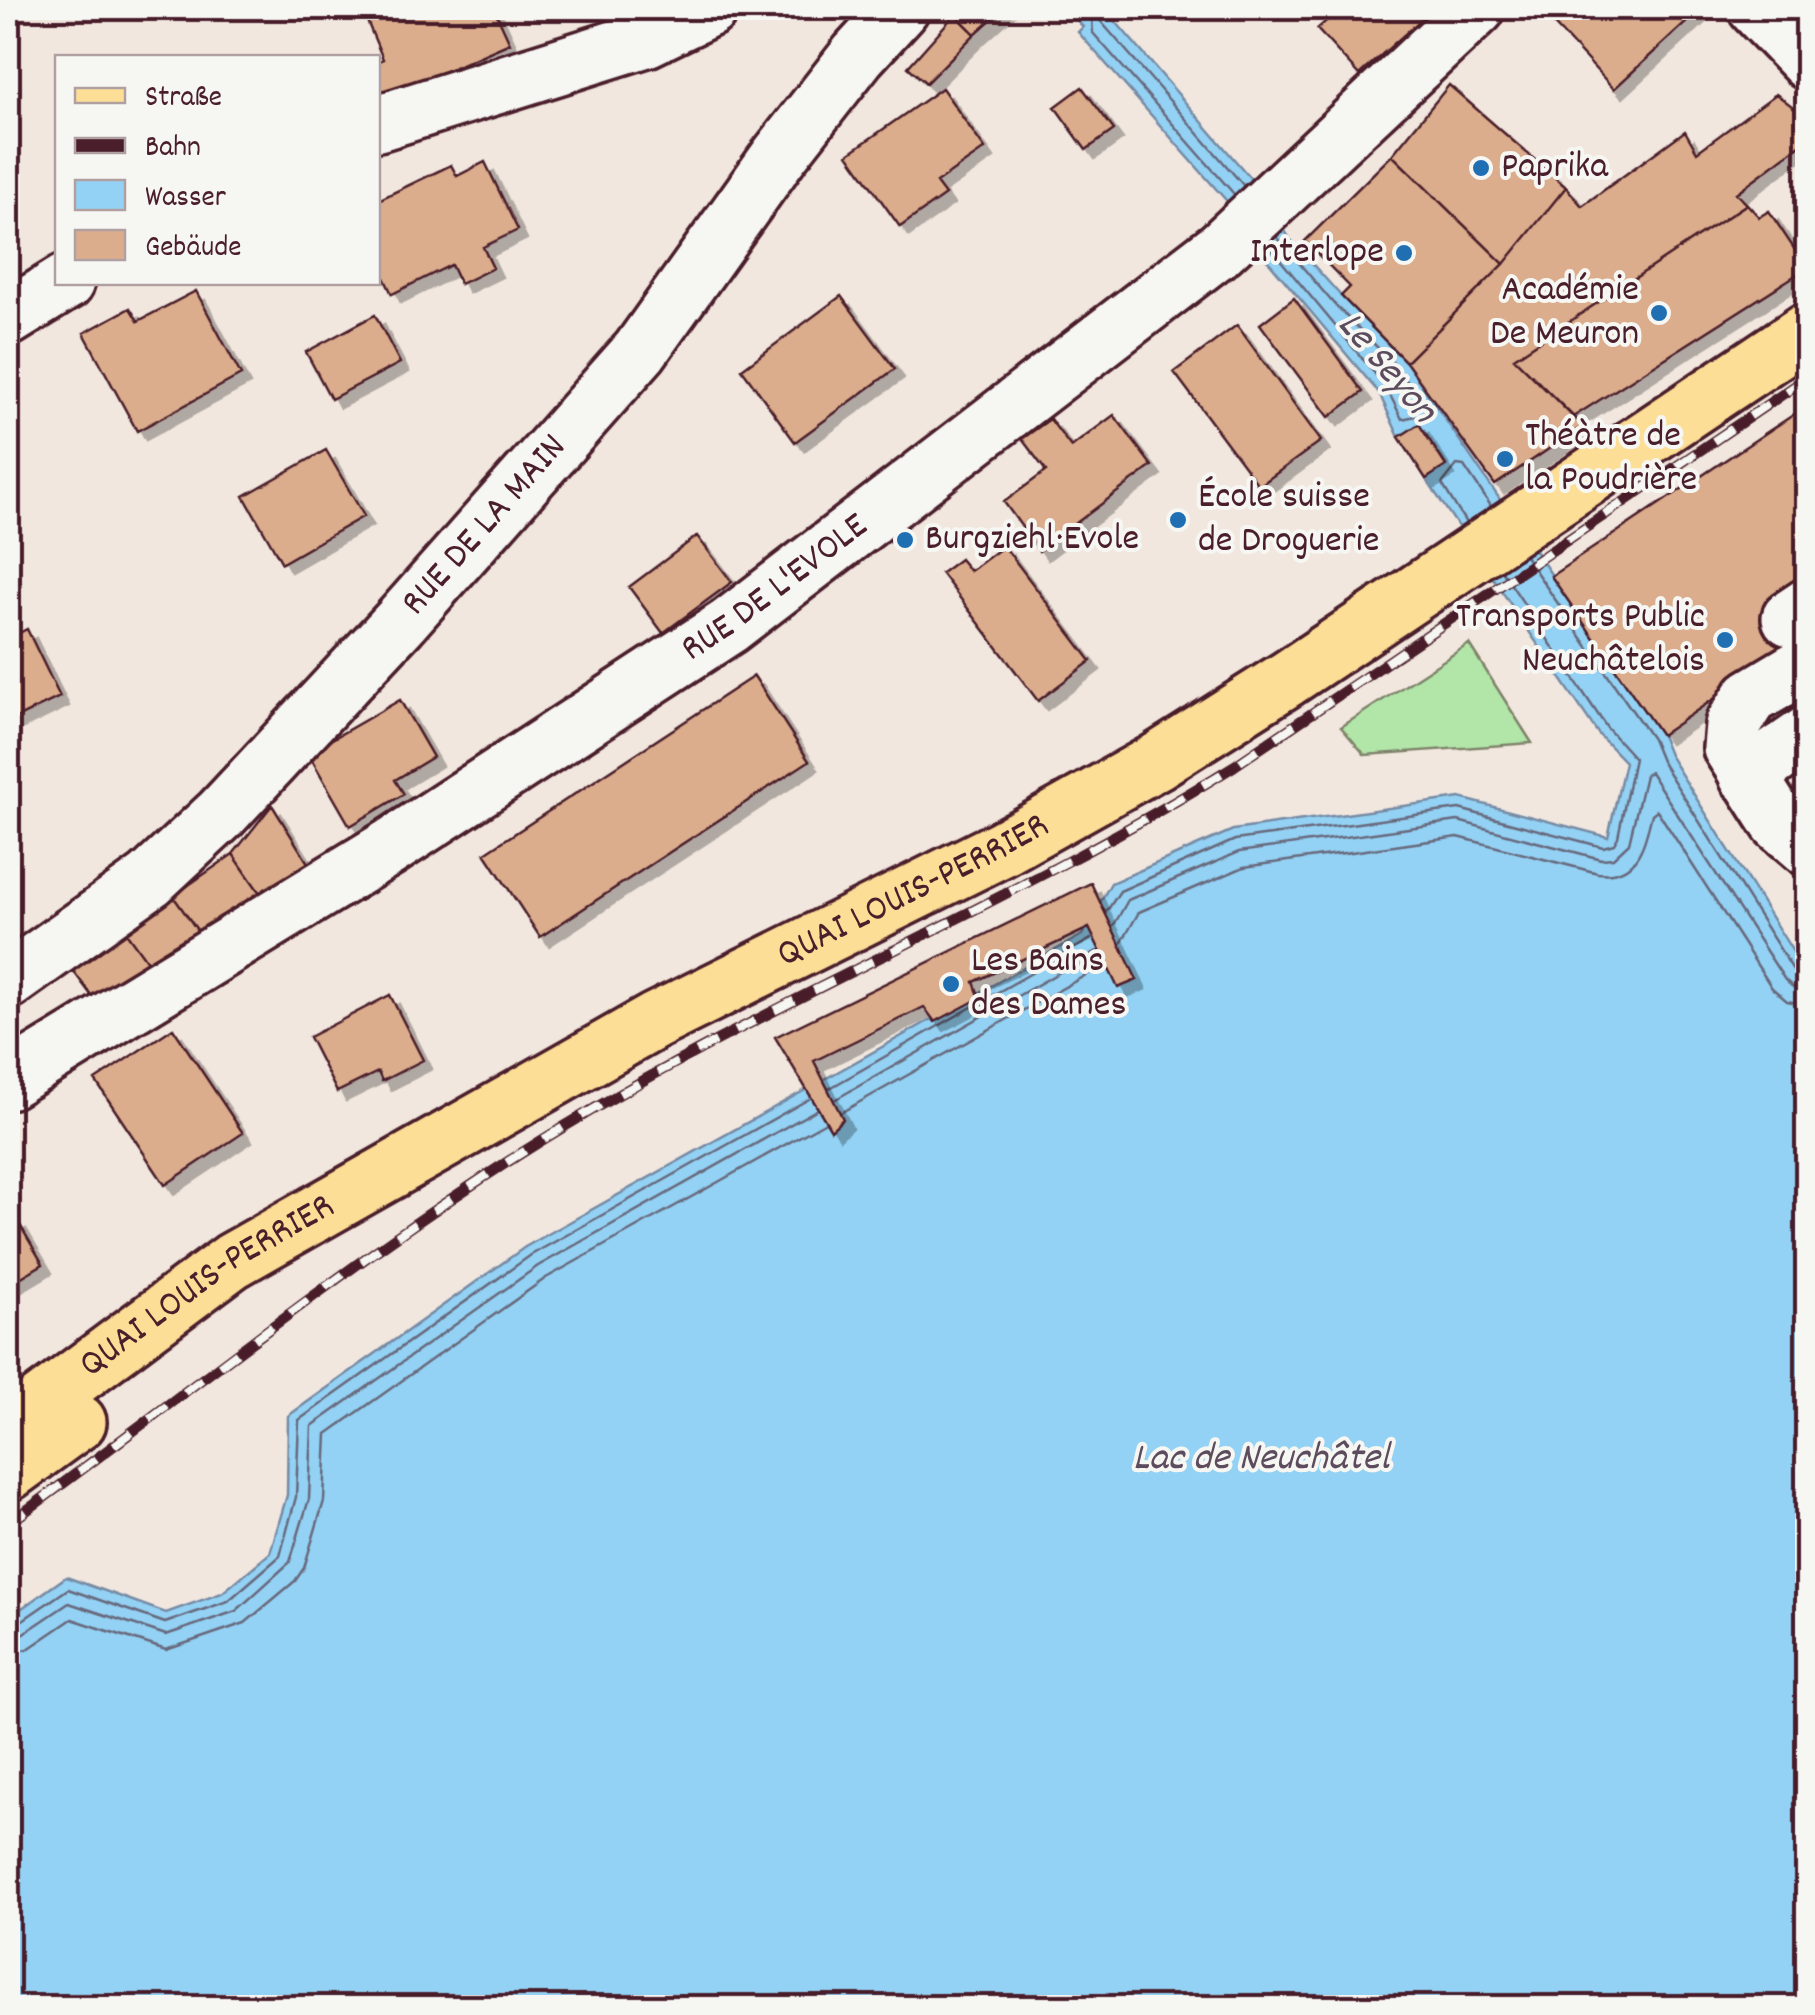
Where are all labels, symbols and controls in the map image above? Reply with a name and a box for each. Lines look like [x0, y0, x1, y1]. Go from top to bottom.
legend [55, 55, 380, 285]
text: Straße [145, 78, 222, 121]
text: Bahn [145, 128, 201, 171]
place label: Paprika [1501, 141, 1609, 196]
marker: Paprika [1470, 157, 1492, 179]
text: Wasser [145, 178, 226, 221]
place label: Interlope [1250, 226, 1384, 281]
text: Gebäude [145, 228, 242, 271]
marker: Interlope [1393, 242, 1415, 264]
place label: Académie De Meuron [1490, 264, 1639, 363]
water label: Le Seyon [1321, 301, 1450, 439]
marker: Académie De Meuron [1648, 302, 1670, 324]
place label: Théàtre de la Poudrière [1525, 410, 1697, 509]
street label: RUE DE LA MAIN [389, 423, 581, 629]
marker: Théàtre de la Poudrière [1494, 448, 1516, 470]
place label: École suisse de Droguerie [1198, 471, 1379, 570]
street label: RUE DE L'EVOLE [671, 501, 881, 677]
marker: École suisse de Droguerie [1167, 509, 1189, 531]
place label: Burgziehl·Evole [925, 513, 1139, 568]
marker: Burgziehl·Evole [894, 529, 916, 551]
place label: Transports Public Neuchâtelois [1456, 591, 1705, 690]
marker: Transports Public Neuchâtelois [1714, 629, 1736, 651]
street label: QUAI LOUIS-PERRIER [768, 800, 1060, 983]
place label: Les Bains des Dames [971, 935, 1127, 1034]
marker: Les Bains des Dames [940, 973, 962, 995]
street label: QUAI LOUIS-PERRIER [68, 1181, 345, 1393]
water label: Lac de Neuchâtel [1133, 1432, 1393, 1489]

